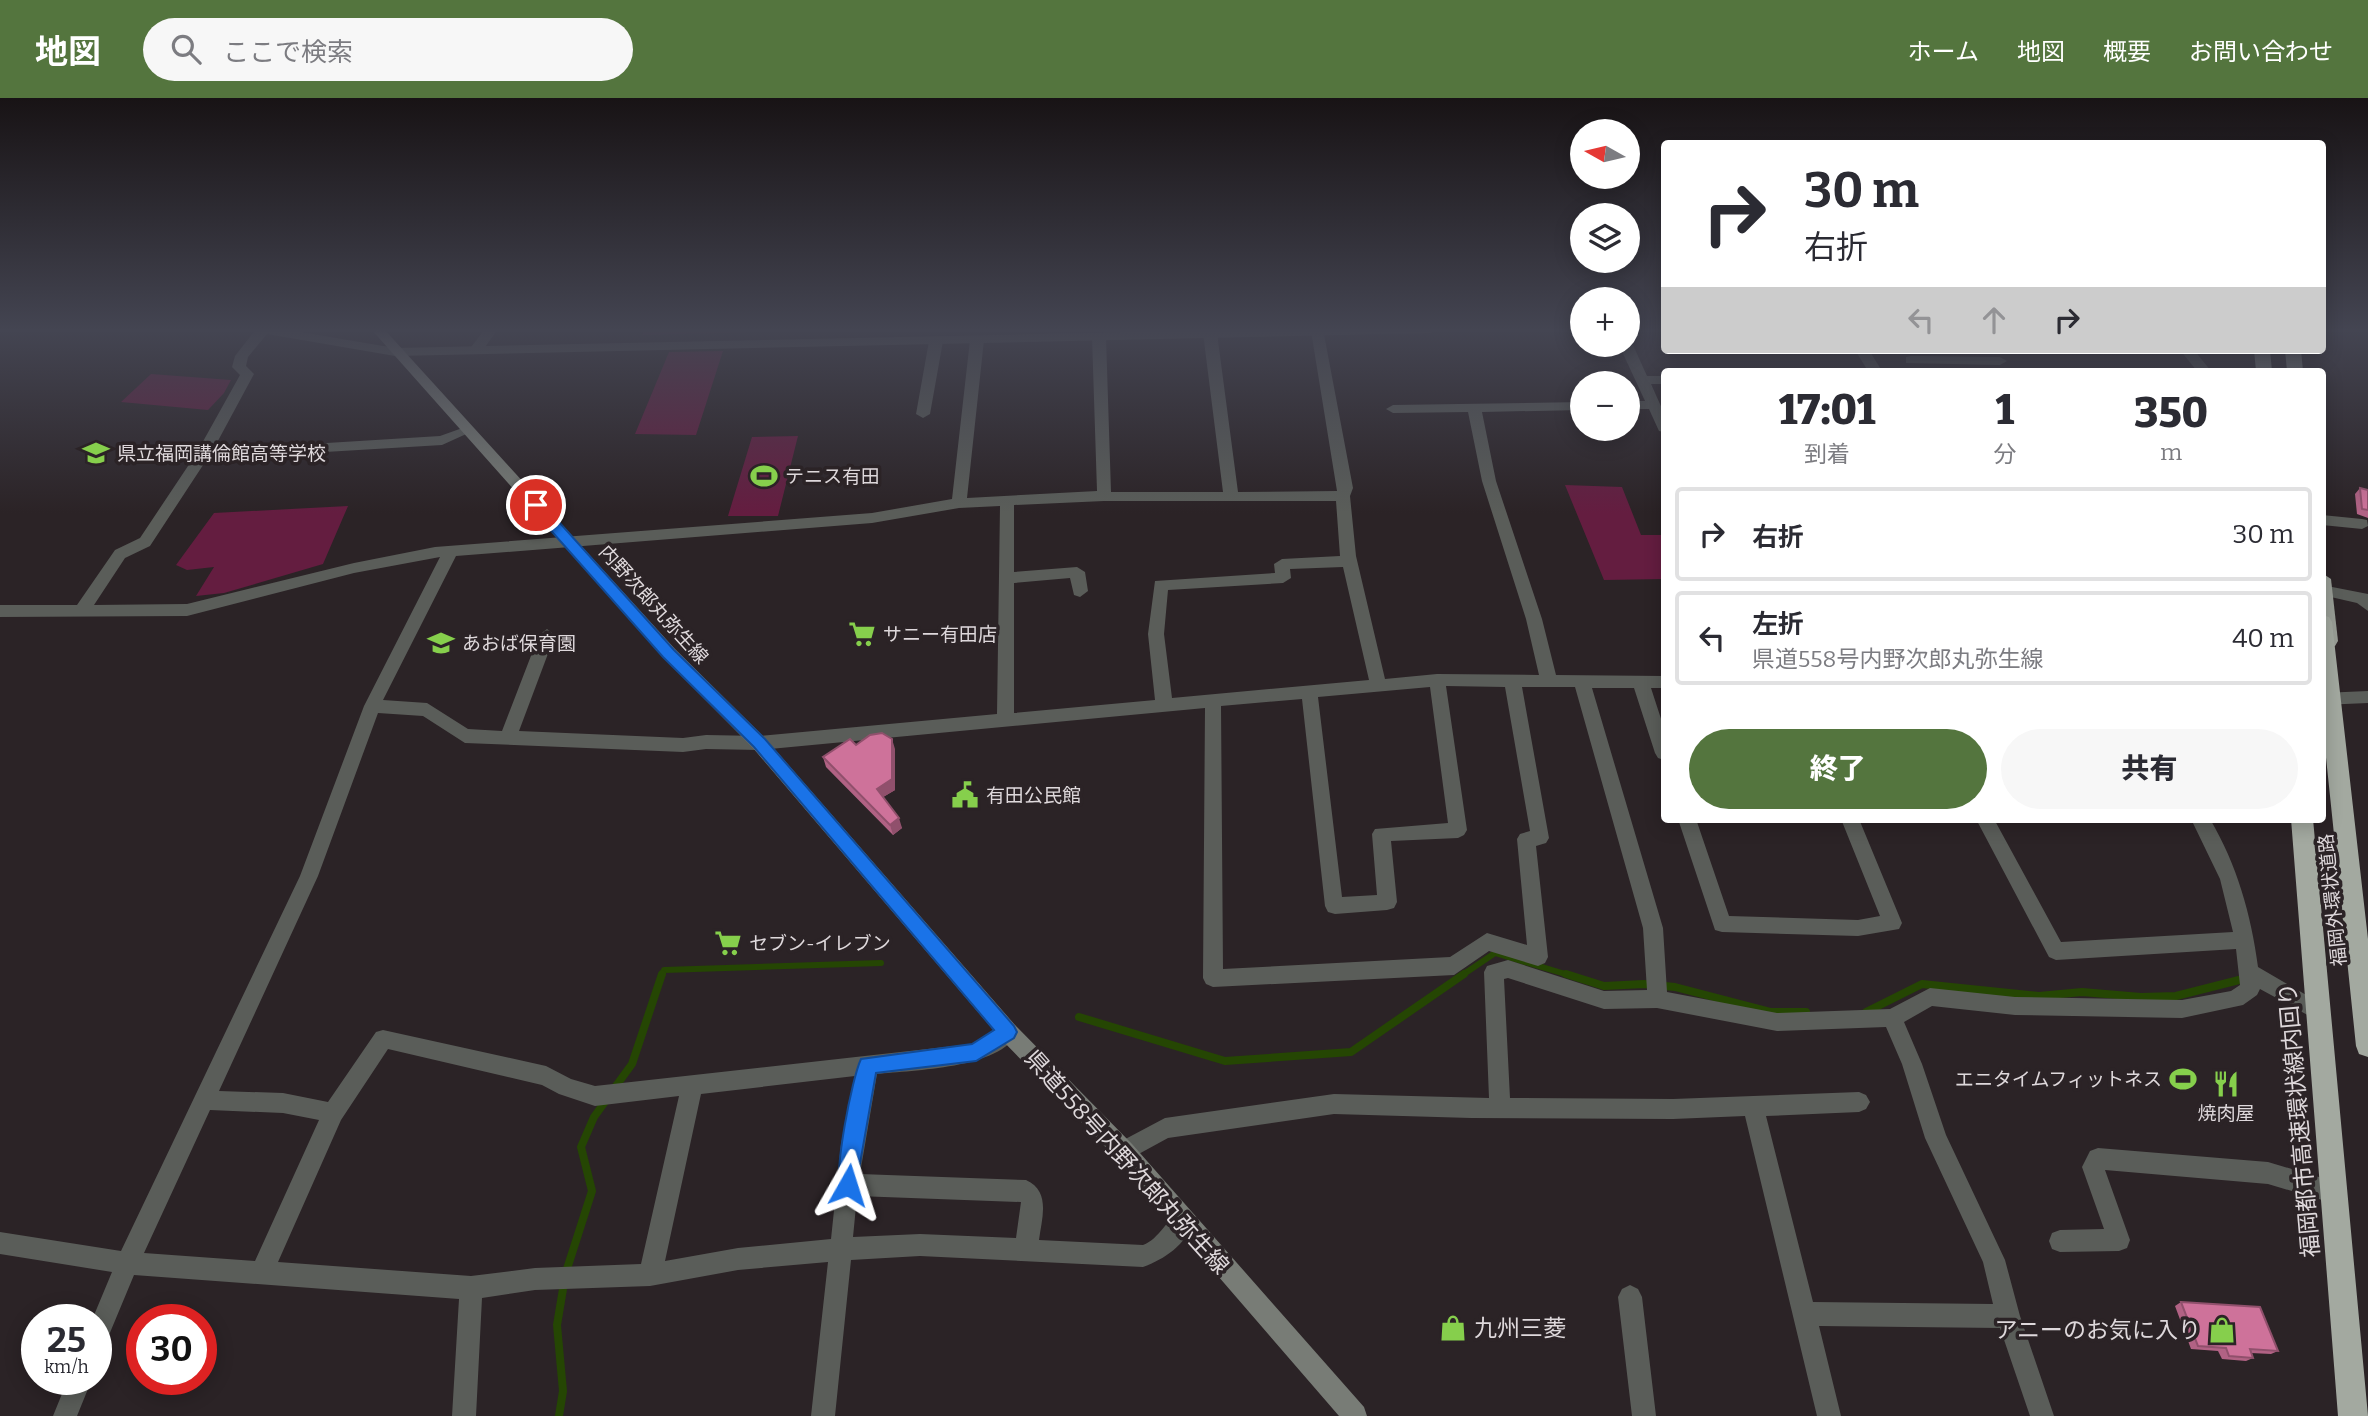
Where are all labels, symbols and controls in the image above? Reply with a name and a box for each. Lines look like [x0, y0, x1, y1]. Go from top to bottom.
search box [143, 18, 633, 81]
icon: search [167, 30, 205, 68]
text: 地図 [35, 32, 101, 72]
text: ここで検索 [223, 37, 353, 68]
text: ホーム [1908, 38, 1979, 66]
text: 地図 [2017, 38, 2065, 66]
text: 概要 [2103, 38, 2151, 66]
text: お問い合わせ [2189, 38, 2333, 66]
north arrow [1570, 119, 1640, 189]
map controls [1570, 119, 1640, 441]
text: 30 m [1804, 161, 1919, 220]
icon: right [1689, 168, 1780, 259]
button: layers [1570, 203, 1640, 273]
text: 右折 [1804, 228, 1868, 266]
button: + [1570, 287, 1640, 357]
icon: left [1902, 301, 1940, 339]
icon: ahead [1975, 301, 2013, 339]
icon: right [2048, 301, 2086, 339]
button: − [1570, 371, 1640, 441]
text: 17:01 [1779, 385, 1875, 435]
text: 1 [1995, 385, 2014, 435]
text: 350 [2134, 388, 2208, 438]
school or university icon: 県立福岡講倫館高等学校 [81, 438, 111, 468]
text: m [2160, 438, 2182, 466]
text: 到着 [1804, 440, 1850, 468]
text: 分 [1993, 440, 2016, 468]
place label: 県立福岡講倫館高等学校 [117, 442, 326, 465]
sports icon: テニス有田 [749, 461, 779, 491]
place label: テニス有田 [785, 465, 880, 488]
pin [506, 475, 566, 535]
icon: arrive [517, 486, 555, 524]
icon: right [1693, 515, 1731, 553]
text: 30 m [2233, 519, 2294, 550]
text: 右折 [1752, 522, 1804, 553]
street label: 内野次郎丸弥生線 [594, 540, 713, 669]
text: 左折 [1752, 609, 1804, 640]
supermarket icon: サニー有田店 [847, 619, 877, 649]
icon: left [1693, 619, 1731, 657]
place label: サニー有田店 [883, 623, 997, 646]
text: 40 m [2232, 623, 2294, 654]
school or university icon: あおば保育園 [426, 628, 456, 658]
place label: あおば保育園 [462, 632, 576, 655]
text: 県道558号内野次郎丸弥生線 [1752, 645, 2043, 673]
button: 終了 [1689, 729, 1987, 809]
button: 共有 [2001, 729, 2298, 809]
public building icon: 有田公民館 [950, 780, 980, 810]
place label: 有田公民館 [986, 784, 1081, 807]
street label: 福岡外環状道路 [2314, 833, 2351, 967]
supermarket icon: セブン-イレブン [713, 928, 743, 958]
place label: セブン-イレブン [749, 932, 891, 955]
street label: 福岡都市高速環状線内回り [2273, 981, 2325, 1259]
street label: 県道558号内野次郎丸弥生線 [1019, 1044, 1235, 1280]
sports icon: エニタイムフィットネス [2168, 1064, 2198, 1094]
place label: エニタイムフィットネス [1955, 1068, 2162, 1091]
restaurant icon: 焼肉屋 [2211, 1069, 2241, 1099]
place label: 焼肉屋 [2197, 1102, 2255, 1125]
position arrow [811, 1148, 885, 1222]
speed limit sign: 30 [126, 1304, 217, 1395]
shop icon: 九州三菱 [1438, 1313, 1468, 1343]
place label: 九州三菱 [1474, 1314, 1566, 1342]
shop icon: アニーのお気に入り [2207, 1315, 2237, 1345]
place label: アニーのお気に入り [1994, 1316, 2201, 1344]
text: 25 [47, 1319, 86, 1361]
text: km/h [44, 1356, 89, 1378]

